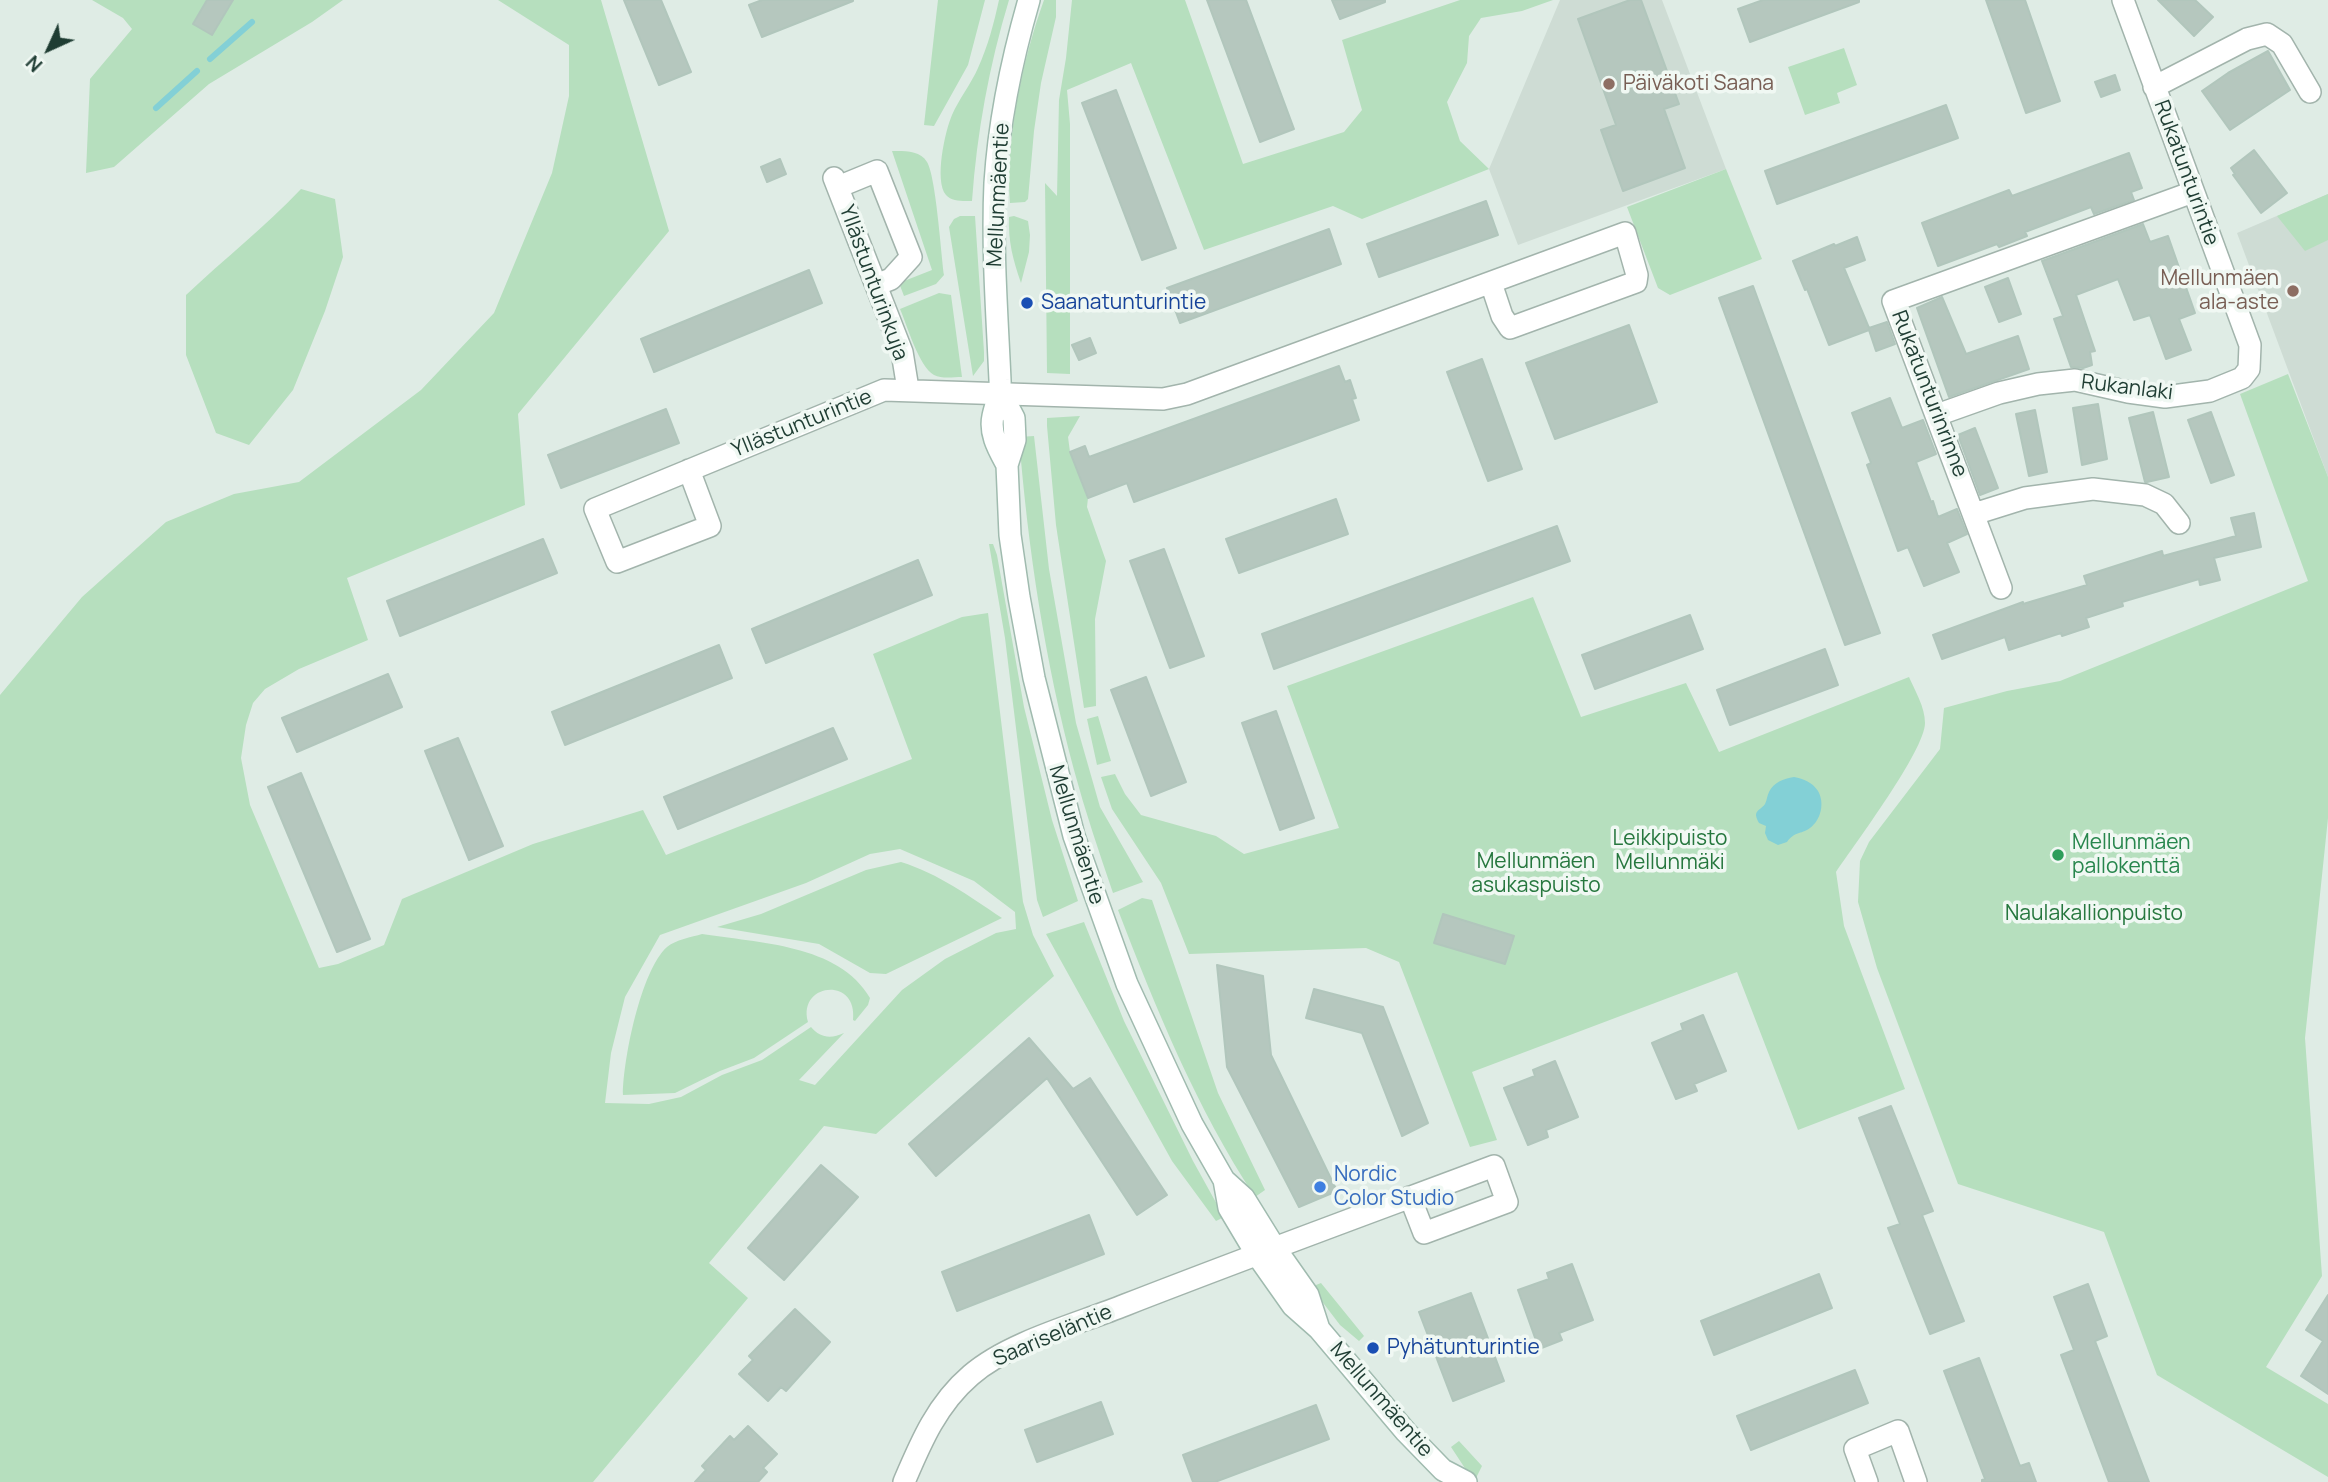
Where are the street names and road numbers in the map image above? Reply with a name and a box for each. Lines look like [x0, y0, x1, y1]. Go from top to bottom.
street label: Rukatunturintie [2148, 97, 2224, 249]
street label: Mellunmäentie [983, 122, 1015, 268]
street label: Yllästunturinkuja [833, 202, 913, 364]
street label: Rukatunturinrinne [1886, 307, 1972, 481]
street label: Rukanlaki [2080, 370, 2174, 406]
street label: Yllästunturintie [728, 384, 876, 464]
street label: Mellunmäentie [1043, 762, 1109, 908]
street label: Saariseläntie [990, 1300, 1116, 1372]
street label: Mellunmäentie [1324, 1337, 1438, 1463]

